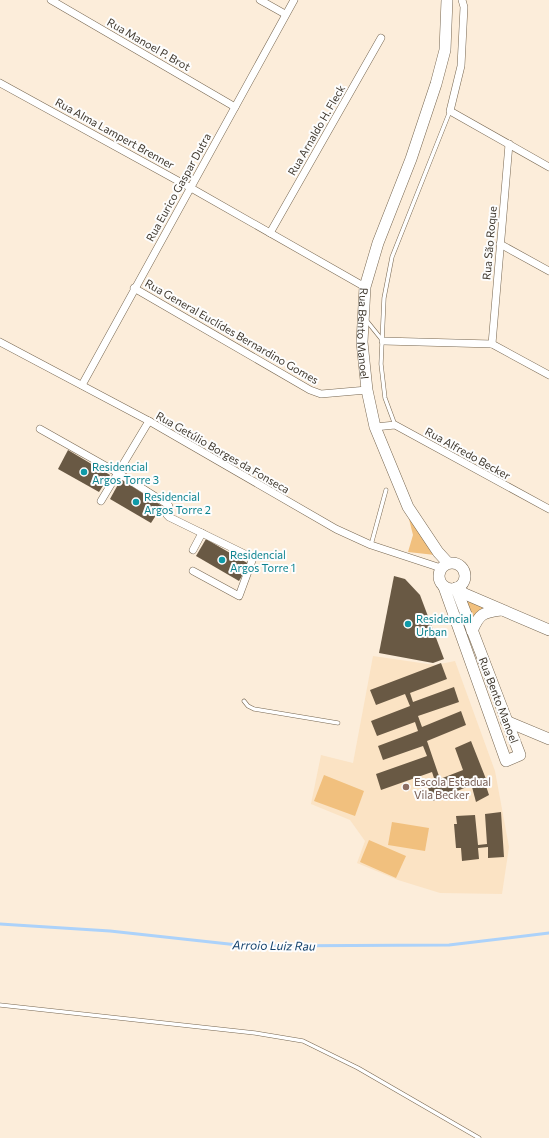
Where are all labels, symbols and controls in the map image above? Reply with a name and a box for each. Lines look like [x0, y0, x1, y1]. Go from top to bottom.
street label: Rua Manoel P. Brot [105, 15, 193, 73]
street label: Rua Arnaldo H. Fleck [285, 82, 347, 178]
street label: Rua Alma Lampert Brenner [53, 95, 177, 171]
street label: Rua Eurico Gaspar Dutra [143, 131, 213, 243]
street label: Rua São Roque [479, 205, 499, 280]
street label: Rua General Euclídes Bernardino Gomes [143, 276, 321, 386]
street label: Rua Bento Manoel [355, 288, 372, 380]
street label: Rua Getúlio Borges da Fonseca [154, 408, 292, 496]
street label: Rua Alfredo Becker [423, 424, 513, 482]
place label: Residencial Argos Torre 3 [92, 460, 159, 486]
marker: Residencial Argos Torre 3 [79, 467, 89, 477]
place label: Residencial Argos Torre 2 [144, 490, 211, 516]
marker: Residencial Argos Torre 2 [131, 497, 141, 507]
place label: Residencial Argos Torre 1 [230, 548, 295, 574]
marker: Residencial Argos Torre 1 [217, 555, 227, 565]
place label: Residencial Urban [416, 612, 472, 638]
marker: Residencial Urban [403, 619, 413, 629]
street label: Rua Bento Manoel [477, 655, 521, 745]
place label: Escola Estadual Vila Becker [414, 775, 491, 801]
marker: Escola Estadual Vila Becker [401, 782, 411, 792]
water label: Arroio Luiz Rau [231, 937, 316, 953]

